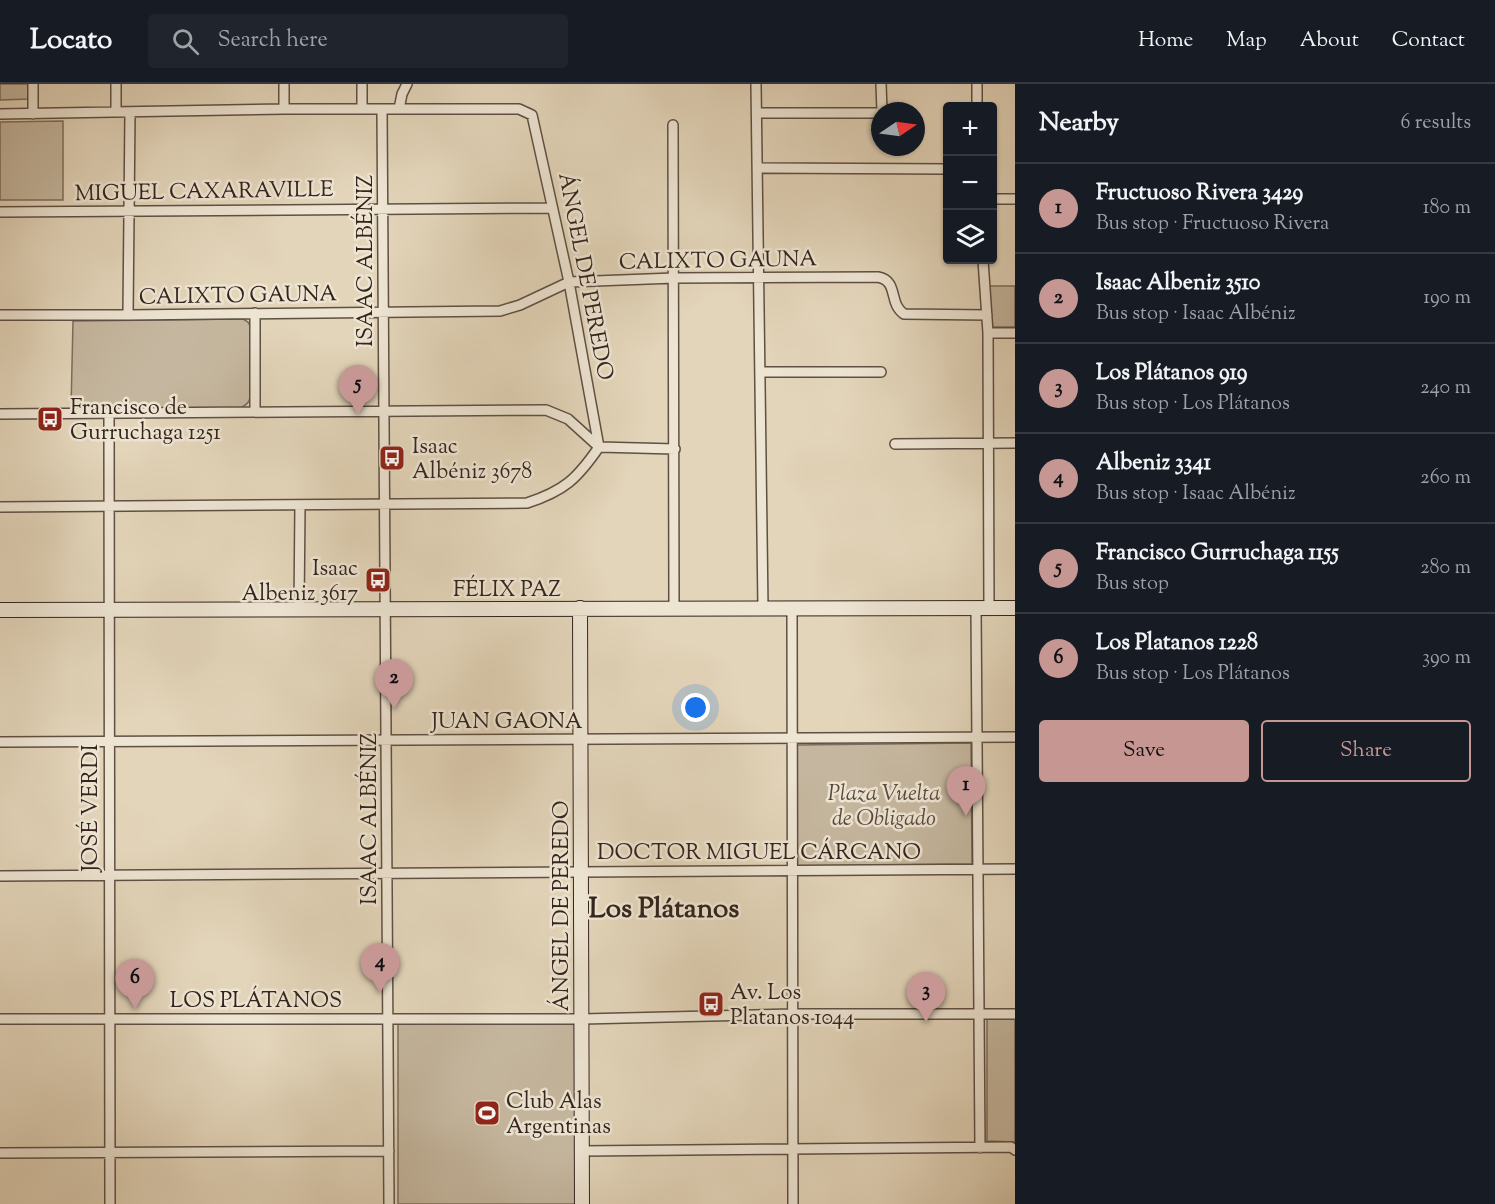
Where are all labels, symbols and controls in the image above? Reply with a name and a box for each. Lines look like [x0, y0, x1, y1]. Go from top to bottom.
search box [148, 14, 568, 68]
text: Locato [30, 21, 112, 61]
icon: search [169, 25, 202, 58]
text: Search here [217, 25, 328, 57]
text: Home [1138, 26, 1193, 56]
text: Map [1226, 26, 1267, 56]
text: About [1300, 26, 1359, 56]
text: Contact [1392, 26, 1465, 56]
north arrow [871, 102, 925, 156]
map controls [943, 102, 997, 264]
button: + [943, 102, 997, 156]
text: Nearby [1039, 105, 1119, 142]
text: 6 results [1401, 109, 1471, 138]
button: − [943, 156, 997, 210]
street label: ÁNGEL DE PEREDO [548, 170, 621, 383]
street label: MIGUEL CAXARAVILLE [74, 175, 334, 211]
street label: ISAAC ALBÉNIZ [350, 175, 383, 347]
text: Fructuoso Rivera 3429 [1096, 178, 1303, 210]
text: 1 [1055, 194, 1062, 223]
text: 180 m [1423, 194, 1471, 223]
button: layers [943, 210, 997, 264]
text: Bus stop · Fructuoso Rivera [1096, 210, 1329, 239]
street label: CALIXTO GAUNA [619, 244, 818, 280]
text: Isaac Albeniz 3510 [1096, 268, 1260, 300]
street label: CALIXTO GAUNA [139, 279, 338, 315]
text: 2 [1054, 284, 1063, 313]
text: 190 m [1423, 284, 1471, 313]
text: Bus stop · Isaac Albéniz [1096, 300, 1296, 329]
text: Los Plátanos 919 [1096, 358, 1248, 390]
pin: 5 [338, 366, 378, 415]
text: 3 [1054, 374, 1063, 403]
text: 240 m [1420, 374, 1471, 403]
text: Bus stop · Los Plátanos [1096, 390, 1290, 419]
place label: Francisco de Gurruchaga 1251 [70, 393, 221, 450]
bus stop icon: Francisco de Gurruchaga 1251 [35, 404, 65, 434]
place label: Isaac Albéniz 3678 [412, 432, 532, 489]
bus stop icon: Isaac Albéniz 3678 [377, 443, 407, 473]
text: Albeniz 3341 [1096, 448, 1211, 480]
text: 4 [1053, 464, 1064, 493]
text: 260 m [1420, 464, 1471, 493]
text: Bus stop · Isaac Albéniz [1096, 480, 1296, 509]
text: Francisco Gurruchaga 1155 [1096, 538, 1339, 570]
place label: Isaac Albeniz 3617 [241, 554, 358, 611]
text: 5 [1055, 554, 1062, 583]
text: 280 m [1420, 554, 1471, 583]
bus stop icon: Isaac Albeniz 3617 [363, 565, 393, 595]
text: Bus stop [1096, 570, 1169, 599]
street label: FÉLIX PAZ [453, 574, 561, 607]
text: Los Platanos 1228 [1096, 628, 1258, 660]
text: 6 [1054, 644, 1063, 673]
text: 390 m [1422, 644, 1471, 673]
pin: 2 [374, 660, 414, 709]
text: Bus stop · Los Plátanos [1096, 660, 1290, 689]
your location [681, 693, 710, 722]
street label: JUAN GAONA [430, 707, 583, 739]
button: Save [1039, 720, 1249, 782]
button: Share [1261, 720, 1471, 782]
street label: ISAAC ALBÉNIZ [354, 733, 387, 905]
street label: JOSÉ VERDI [75, 744, 108, 873]
pin: 1 [946, 766, 986, 816]
park label: Plaza Vuelta de Obligado [828, 779, 940, 836]
street label: ÁNGEL DE PEREDO [546, 800, 579, 1012]
street label: DOCTOR MIGUEL CÁRCANO [597, 837, 921, 870]
district label: Los Plátanos [589, 890, 739, 930]
pin: 4 [360, 944, 400, 993]
pin: 6 [116, 960, 154, 1009]
pin: 3 [906, 972, 946, 1022]
place label: Av. Los Platanos 1044 [730, 978, 854, 1035]
street label: LOS PLÁTANOS [170, 985, 342, 1018]
bus stop icon: Av. Los Platanos 1044 [696, 989, 726, 1019]
place label: Club Alas Argentinas [506, 1087, 611, 1144]
sports icon: Club Alas Argentinas [472, 1098, 502, 1128]

